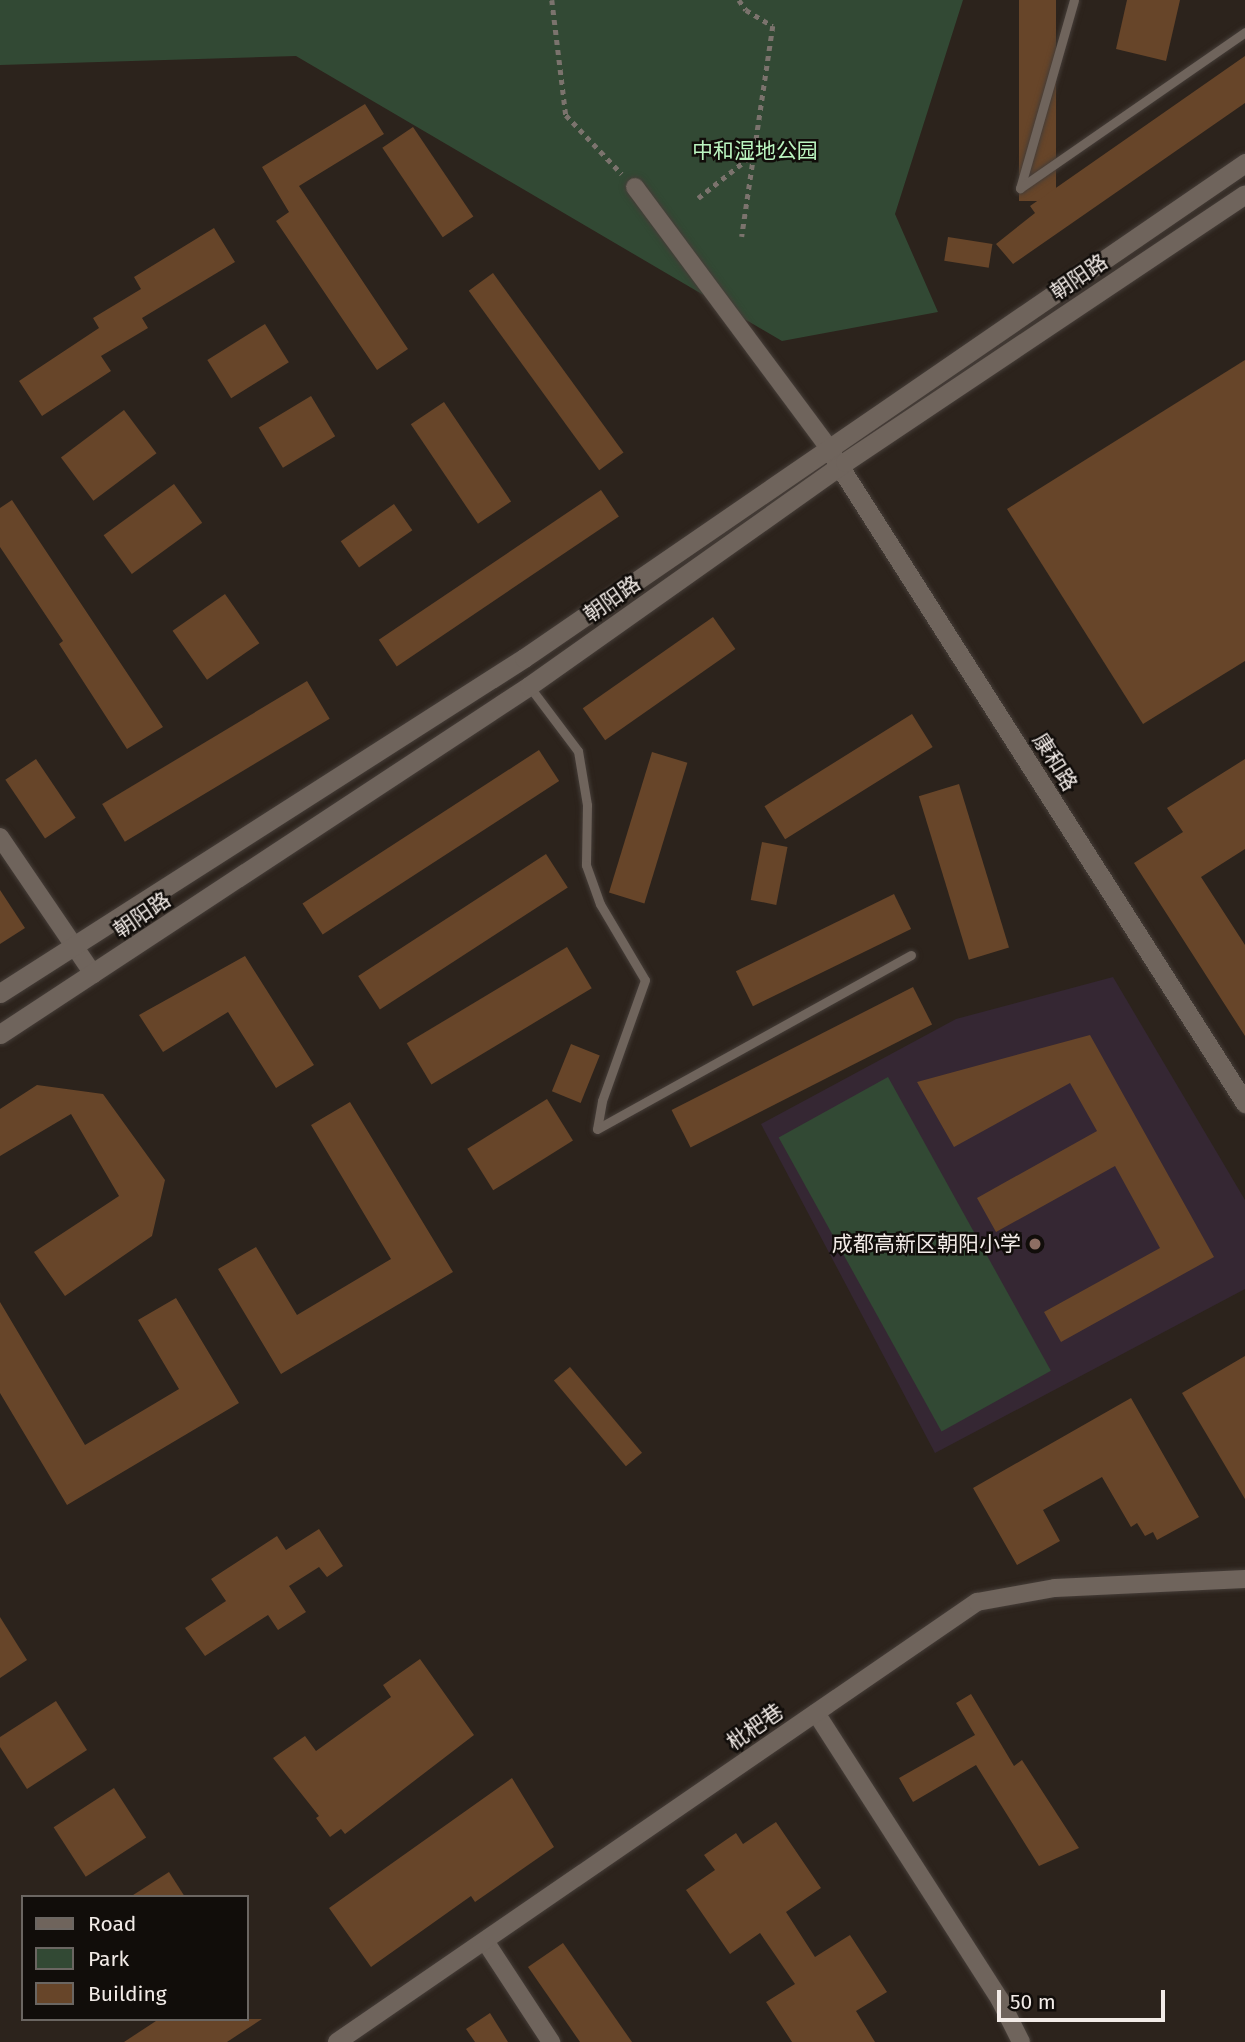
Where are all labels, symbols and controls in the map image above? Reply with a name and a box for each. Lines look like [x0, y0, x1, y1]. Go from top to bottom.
park label: 中和湿地公园 [692, 138, 818, 164]
street label: 朝阳路 [1046, 249, 1112, 305]
street label: 朝阳路 [579, 571, 645, 627]
street label: 康和路 [1028, 729, 1082, 795]
street label: 朝阳路 [109, 887, 175, 943]
place label: 成都高新区朝阳小学 [832, 1231, 1021, 1257]
marker: 成都高新区朝阳小学 [1027, 1236, 1043, 1252]
street label: 枇杷巷 [722, 1699, 788, 1755]
legend [21, 1895, 248, 2021]
text: Road [88, 1911, 136, 1937]
text: Park [88, 1946, 129, 1972]
scale bar [1000, 1976, 1168, 2020]
text: Building [88, 1981, 167, 2007]
text: 50 m [1010, 1989, 1056, 2015]

